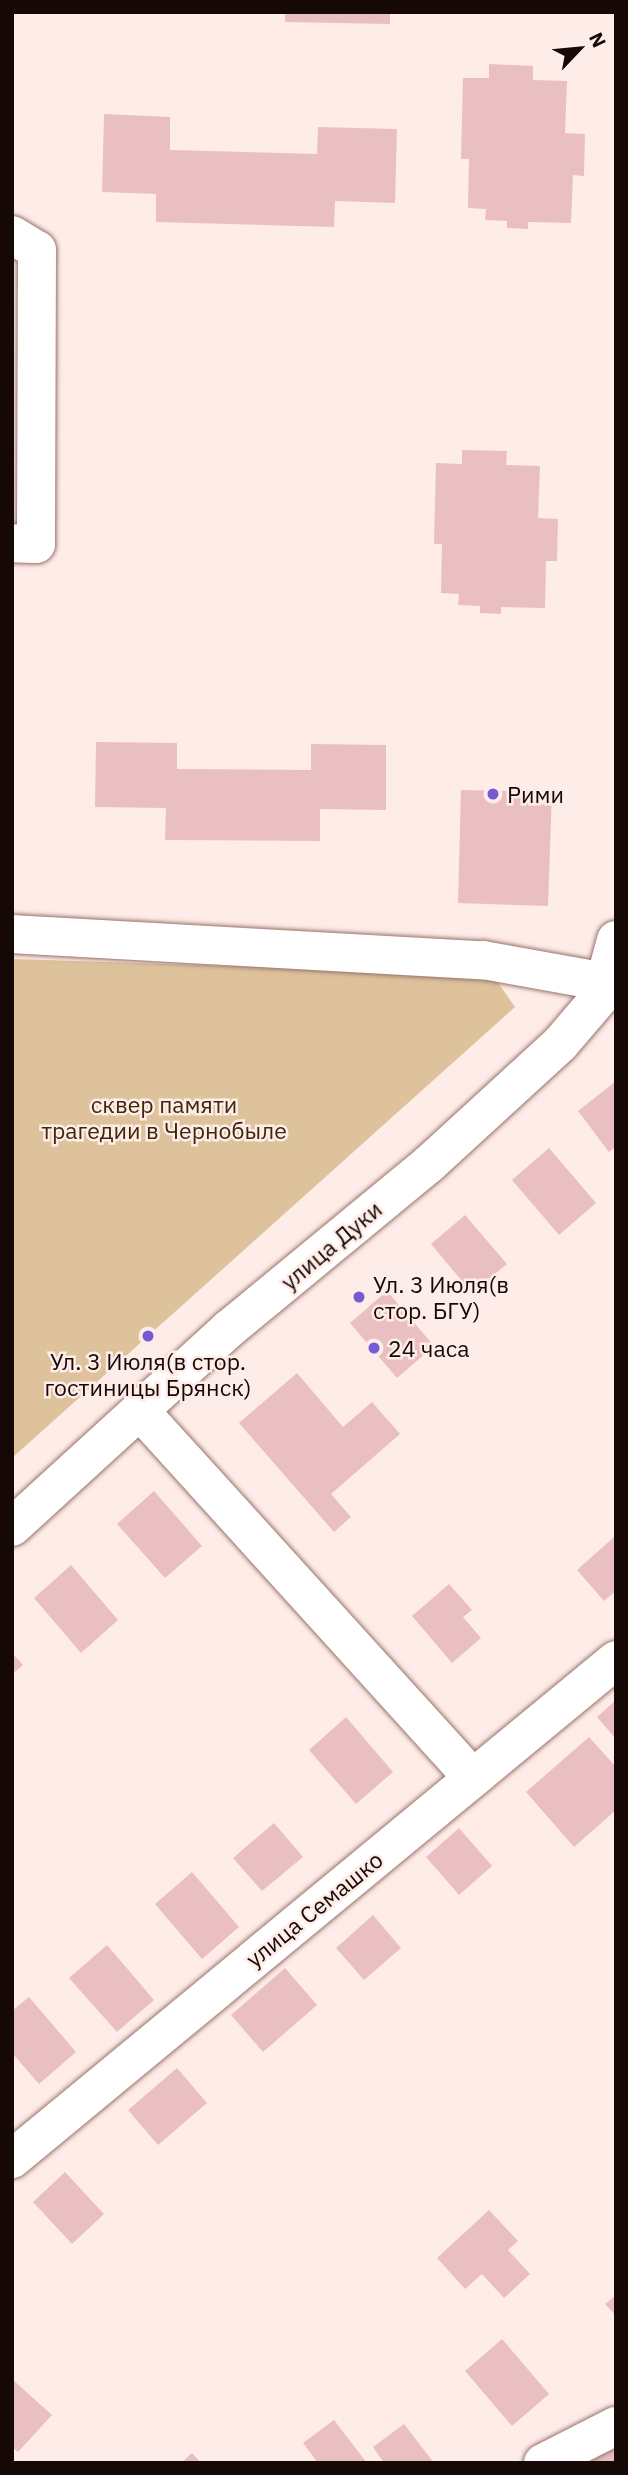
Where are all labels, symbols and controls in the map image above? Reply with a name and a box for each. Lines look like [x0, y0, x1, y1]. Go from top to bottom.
north arrow [544, 14, 614, 84]
text: N [584, 28, 612, 51]
place label: Рими [507, 780, 564, 808]
marker: Рими [485, 786, 501, 802]
park label: сквер памяти трагедии в Чернобыле [41, 1090, 287, 1144]
street label: улица Дуки [275, 1195, 387, 1295]
place label: Ул. 3 Июля(в стор. БГУ) [373, 1270, 509, 1324]
marker: Ул. 3 Июля(в стор. БГУ) [351, 1289, 367, 1305]
marker: Ул. 3 Июля(в стор. гостиницы Брянск) [140, 1328, 156, 1344]
place label: 24 часа [388, 1334, 470, 1362]
marker: 24 часа [366, 1340, 382, 1356]
place label: Ул. 3 Июля(в стор. гостиницы Брянск) [44, 1347, 252, 1401]
street label: улица Семашко [240, 1845, 388, 1973]

